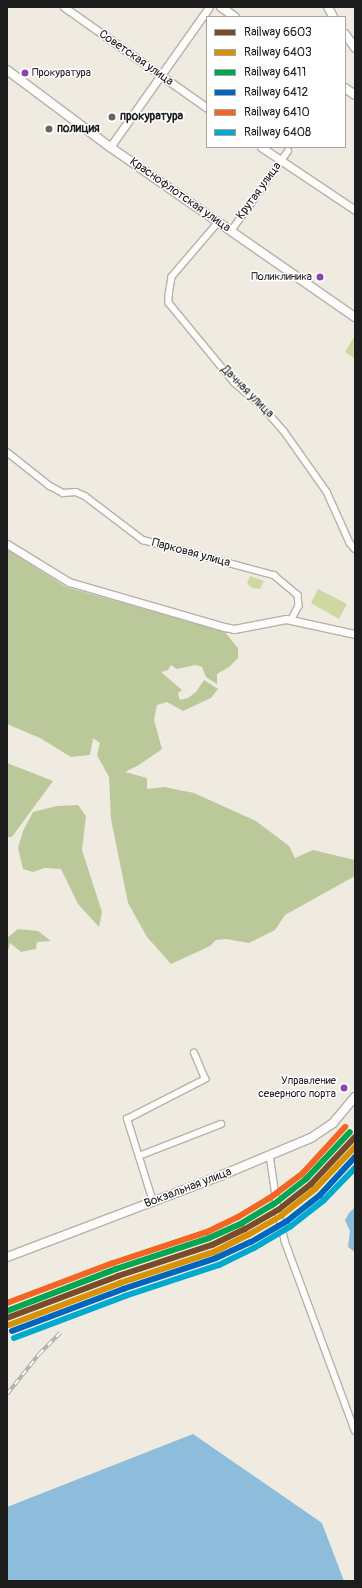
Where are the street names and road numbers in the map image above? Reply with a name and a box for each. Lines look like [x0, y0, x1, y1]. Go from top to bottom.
street label: Советская улица [96, 27, 176, 89]
street label: Краснофлотская улица [127, 155, 233, 235]
street label: Крутая улица [233, 160, 285, 222]
street label: Дачная улица [218, 363, 276, 421]
street label: Парковая улица [150, 536, 232, 570]
street label: Вокзальная улица [142, 1165, 234, 1211]

